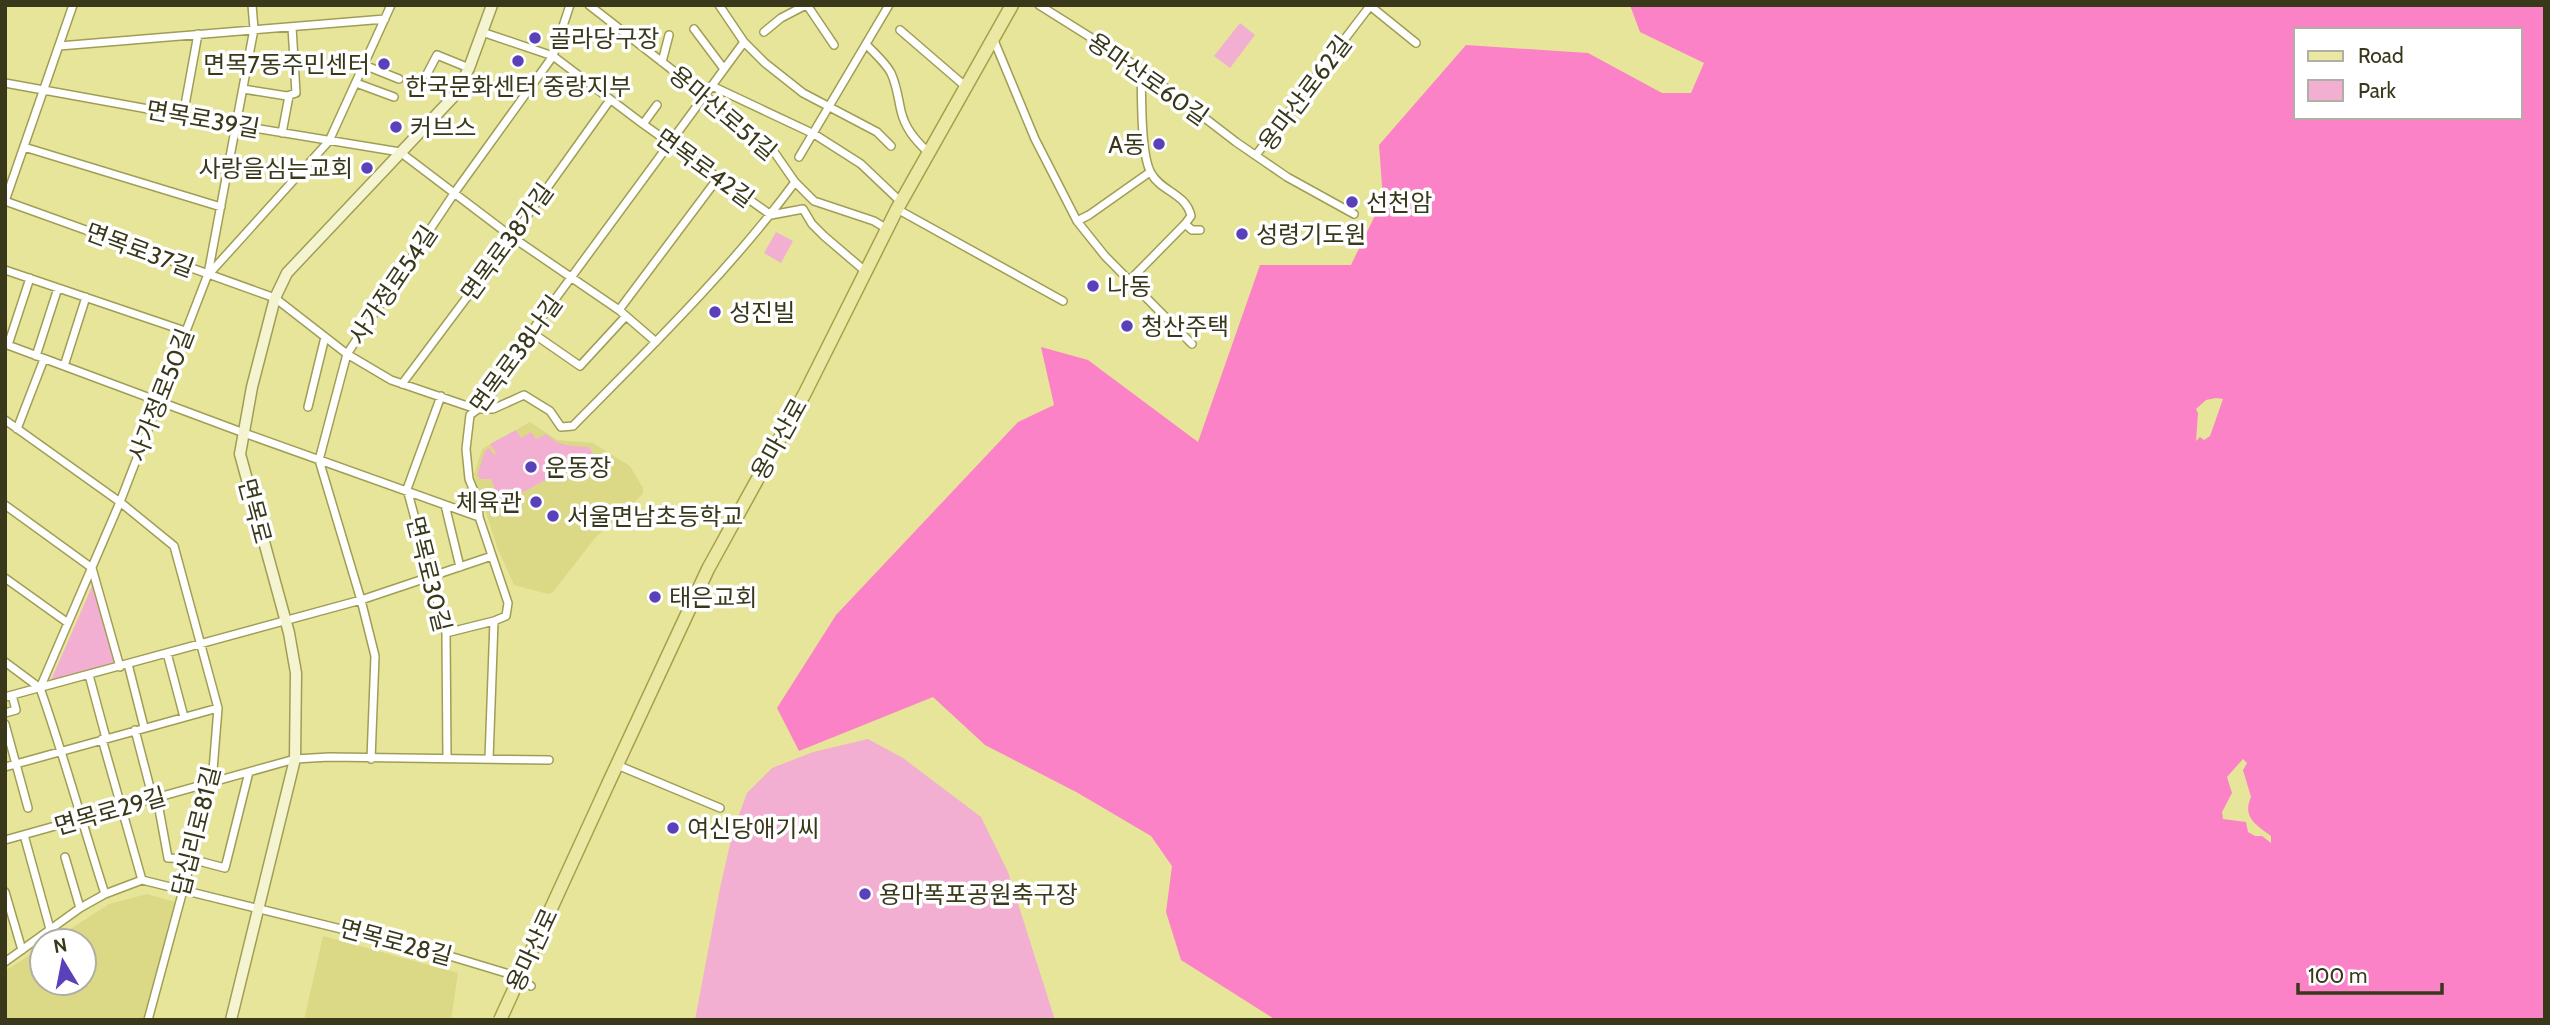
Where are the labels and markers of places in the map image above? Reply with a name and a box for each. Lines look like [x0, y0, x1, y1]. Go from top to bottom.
place label: 골라당구장 [549, 24, 659, 53]
marker: 골라당구장 [527, 30, 543, 46]
place label: 면목7동주민센터 [203, 50, 370, 79]
marker: 한국문화센터 중랑지부 [510, 53, 526, 69]
marker: 면목7동주민센터 [376, 56, 392, 72]
place label: 한국문화센터 중랑지부 [405, 72, 631, 101]
place label: 커브스 [410, 113, 476, 142]
marker: 커브스 [388, 119, 404, 135]
place label: A동 [1108, 130, 1145, 159]
marker: A동 [1151, 136, 1167, 152]
place label: 사랑을심는교회 [198, 154, 353, 183]
marker: 사랑을심는교회 [359, 160, 375, 176]
place label: 선천암 [1366, 188, 1432, 217]
marker: 선천암 [1344, 194, 1360, 210]
place label: 성령기도원 [1256, 220, 1366, 249]
marker: 성령기도원 [1234, 226, 1250, 242]
place label: 나동 [1107, 272, 1151, 301]
marker: 나동 [1085, 278, 1101, 294]
place label: 성진빌 [729, 298, 795, 327]
marker: 성진빌 [707, 304, 723, 320]
place label: 청산주택 [1141, 312, 1229, 341]
marker: 청산주택 [1119, 318, 1135, 334]
place label: 운동장 [545, 453, 611, 482]
marker: 운동장 [523, 459, 539, 475]
place label: 체육관 [456, 488, 522, 517]
marker: 체육관 [528, 494, 544, 510]
place label: 서울면남초등학교 [567, 502, 744, 531]
marker: 서울면남초등학교 [545, 508, 561, 524]
place label: 태은교회 [669, 583, 757, 612]
marker: 태은교회 [647, 589, 663, 605]
place label: 여신당애기씨 [687, 814, 819, 843]
marker: 여신당애기씨 [665, 820, 681, 836]
place label: 용마폭포공원축구장 [879, 880, 1078, 909]
marker: 용마폭포공원축구장 [857, 886, 873, 902]

